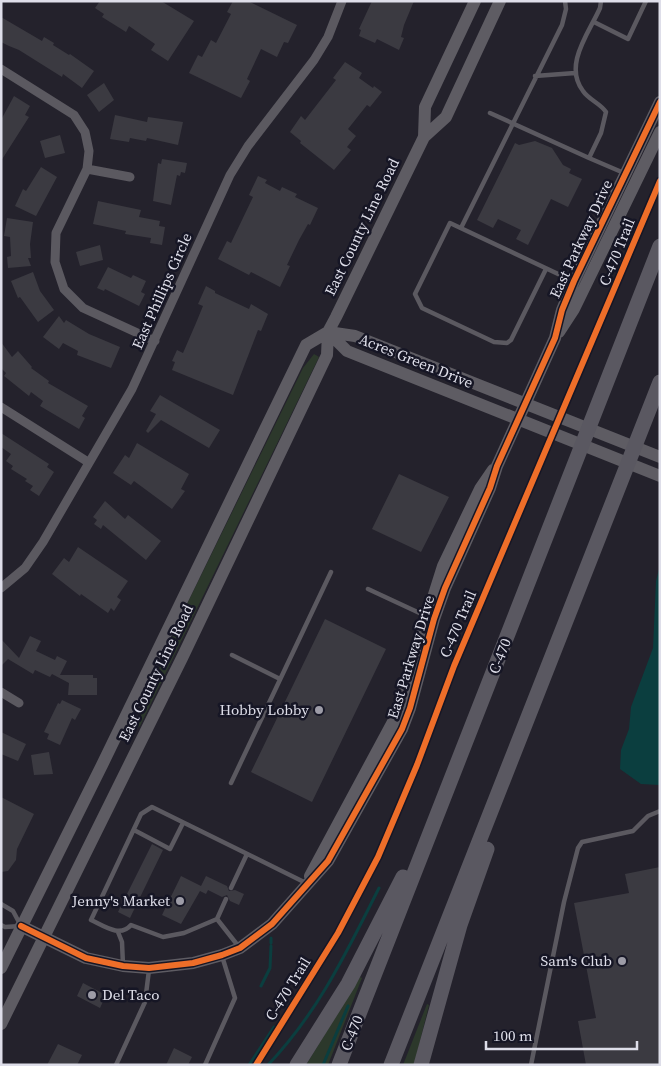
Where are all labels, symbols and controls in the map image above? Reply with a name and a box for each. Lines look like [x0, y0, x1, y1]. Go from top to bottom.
street label: East County Line Road [319, 154, 404, 299]
street label: East Parkway Drive [544, 176, 617, 301]
street label: C-470 Trail [593, 214, 640, 289]
street label: East Phillips Circle [126, 229, 197, 352]
street label: Acres Green Drive [356, 328, 477, 393]
street label: C-470 Trail [434, 586, 481, 661]
street label: East Parkway Drive [382, 592, 439, 721]
street label: East County Line Road [113, 600, 198, 745]
street label: C-470 [483, 635, 516, 677]
place label: Hobby Lobby [219, 699, 309, 720]
marker: Hobby Lobby [313, 704, 325, 716]
place label: Jenny's Market [71, 890, 170, 911]
marker: Jenny's Market [174, 895, 186, 907]
place label: Sam's Club [541, 950, 612, 971]
street label: C-470 Trail [260, 953, 316, 1024]
marker: Sam's Club [616, 955, 628, 967]
place label: Del Taco [102, 984, 159, 1005]
marker: Del Taco [86, 989, 98, 1001]
street label: C-470 [335, 1012, 368, 1054]
scale bar [486, 1018, 637, 1050]
text: 100 m [493, 1025, 533, 1046]

